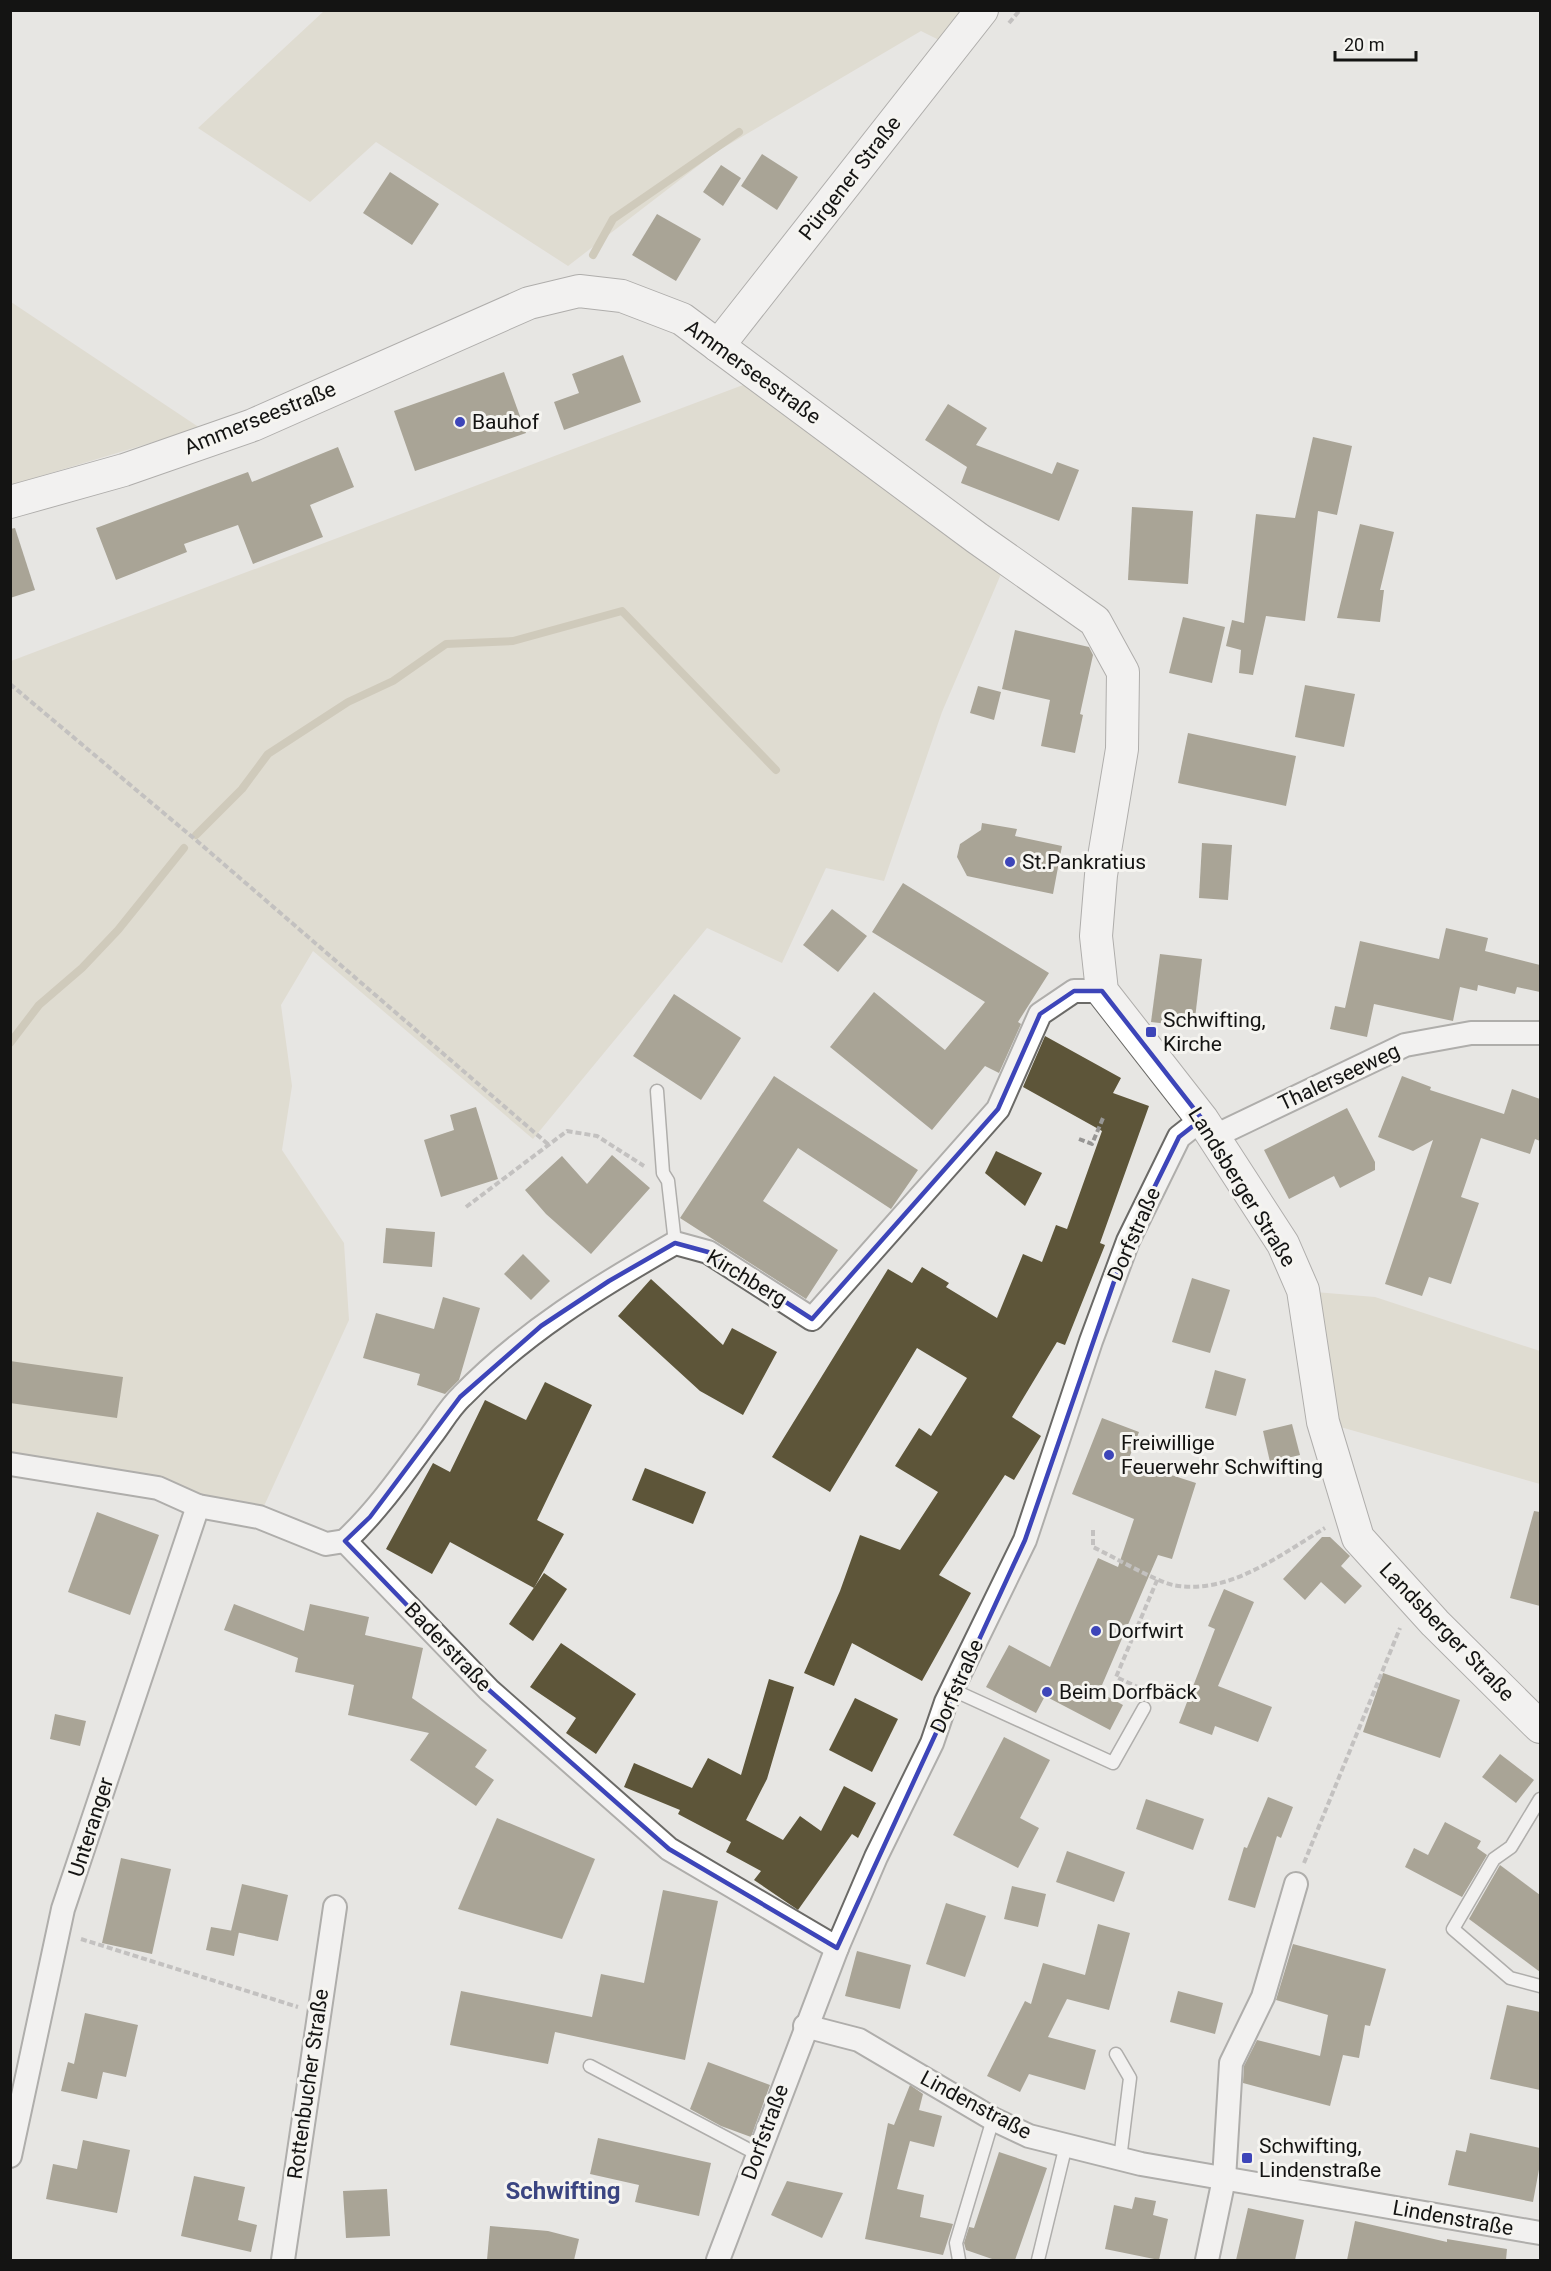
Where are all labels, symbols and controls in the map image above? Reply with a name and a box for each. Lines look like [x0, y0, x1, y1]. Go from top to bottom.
scale bar [1335, 24, 1416, 62]
text: 20 m [1344, 34, 1384, 55]
street label: Pürgener Straße [794, 111, 906, 245]
street label: Ammerseestraße [681, 315, 825, 429]
street label: Ammerseestraße [181, 377, 339, 459]
place label: Bauhof [472, 410, 540, 434]
marker: Bauhof [453, 415, 467, 429]
place label: St.Pankratius [1022, 850, 1146, 874]
marker: St.Pankratius [1003, 855, 1017, 869]
place label: Schwifting, Kirche [1163, 1008, 1266, 1056]
marker: Schwifting, Kirche [1144, 1025, 1158, 1039]
street label: Thalerseeweg [1275, 1039, 1403, 1115]
street label: Landsberger Straße [1183, 1103, 1301, 1271]
street label: Dorfstraße [1103, 1184, 1165, 1284]
street label: Kirchberg [703, 1245, 791, 1311]
place label: Freiwillige Feuerwehr Schwifting [1121, 1431, 1323, 1479]
marker: Freiwillige Feuerwehr Schwifting [1102, 1448, 1116, 1462]
street label: Landsberger Straße [1375, 1558, 1519, 1706]
street label: Baderstraße [400, 1598, 496, 1696]
place label: Dorfwirt [1108, 1619, 1184, 1643]
marker: Dorfwirt [1089, 1624, 1103, 1638]
street label: Dorfstraße [926, 1636, 988, 1736]
place label: Beim Dorfbäck [1059, 1680, 1197, 1704]
marker: Beim Dorfbäck [1040, 1685, 1054, 1699]
street label: Unteranger [64, 1774, 118, 1880]
street label: Rottenbucher Straße [283, 1987, 333, 2181]
street label: Lindenstraße [916, 2066, 1036, 2144]
street label: Dorfstraße [737, 2081, 793, 2183]
place label: Schwifting, Lindenstraße [1259, 2134, 1381, 2182]
marker: Schwifting, Lindenstraße [1240, 2151, 1254, 2165]
district label: Schwifting [506, 2177, 620, 2205]
street label: Lindenstraße [1391, 2196, 1515, 2240]

